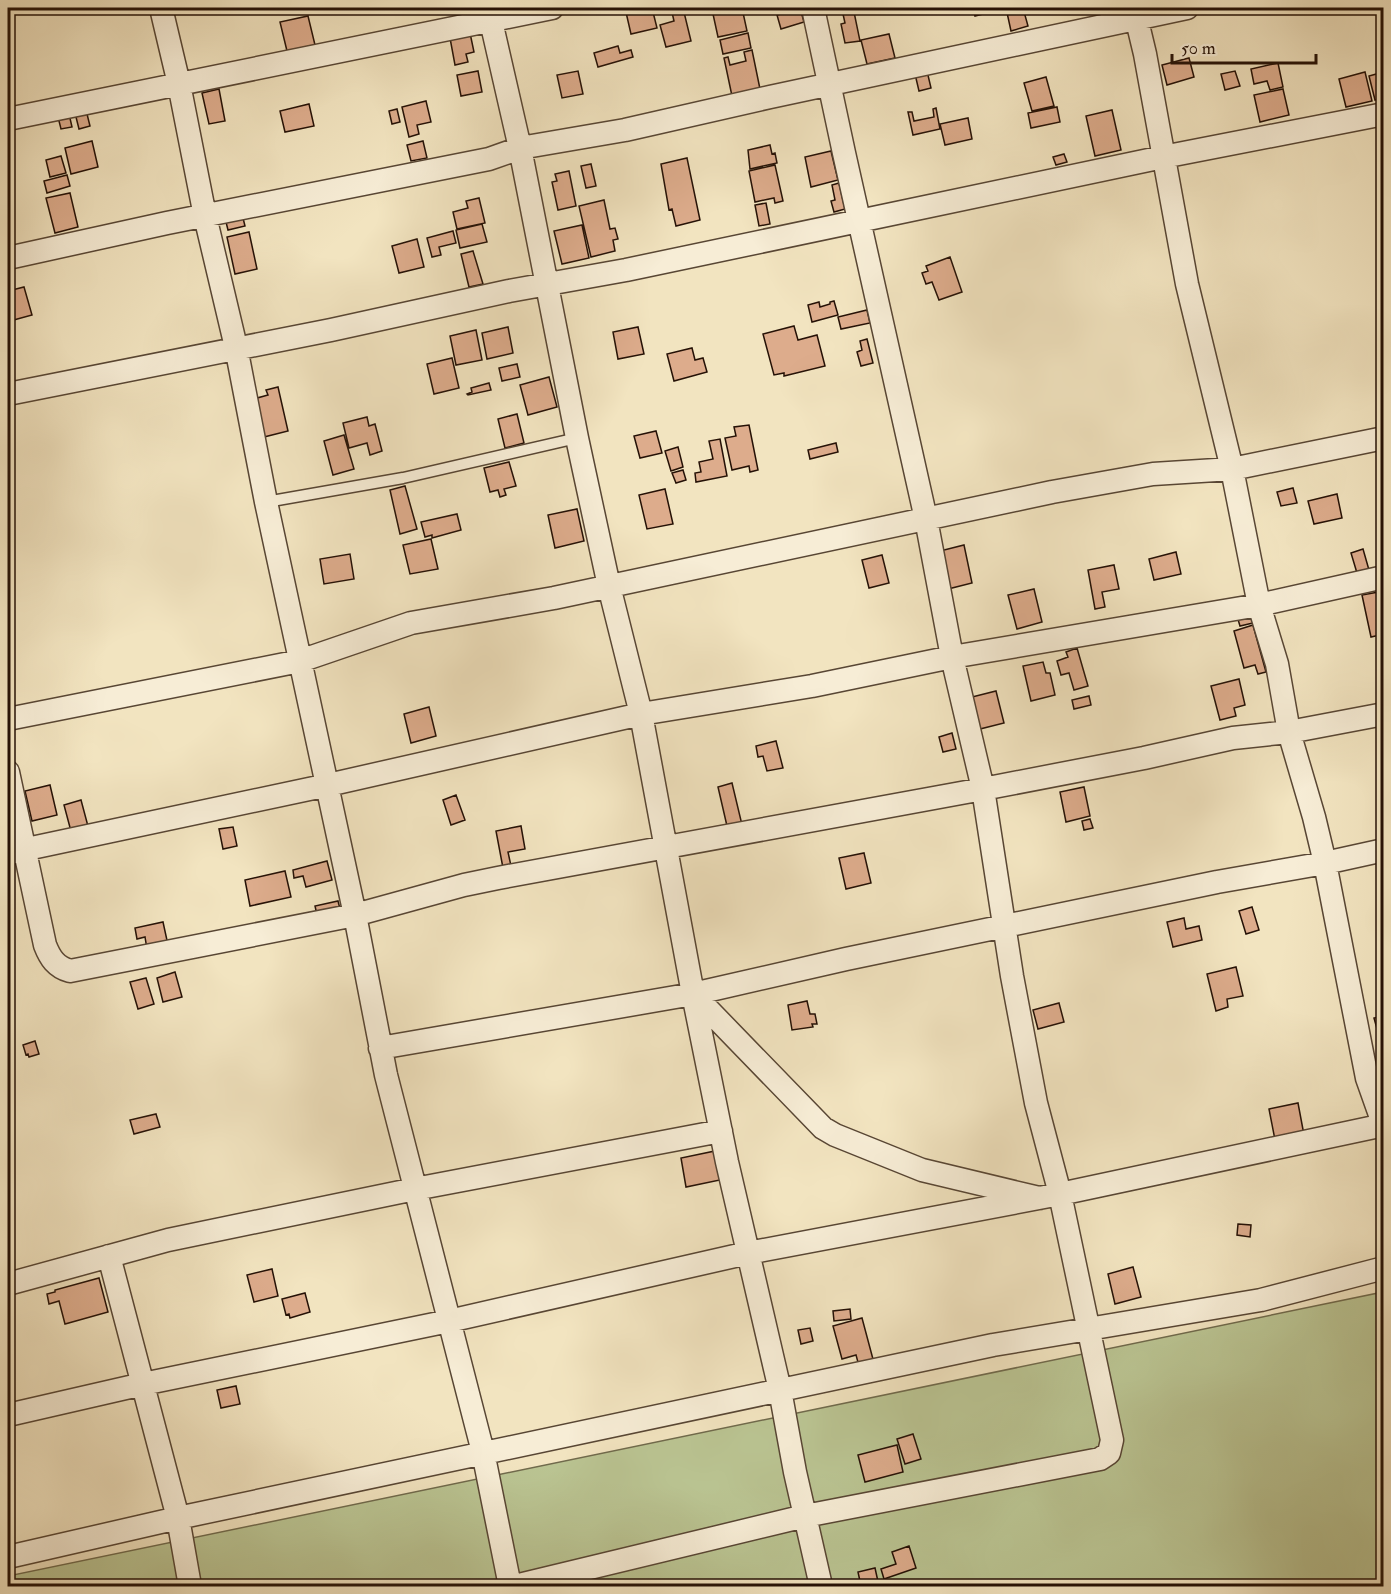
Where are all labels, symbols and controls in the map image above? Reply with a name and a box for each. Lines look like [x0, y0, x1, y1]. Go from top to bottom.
scale bar [1172, 27, 1316, 65]
text: 50 m [1181, 37, 1216, 60]

